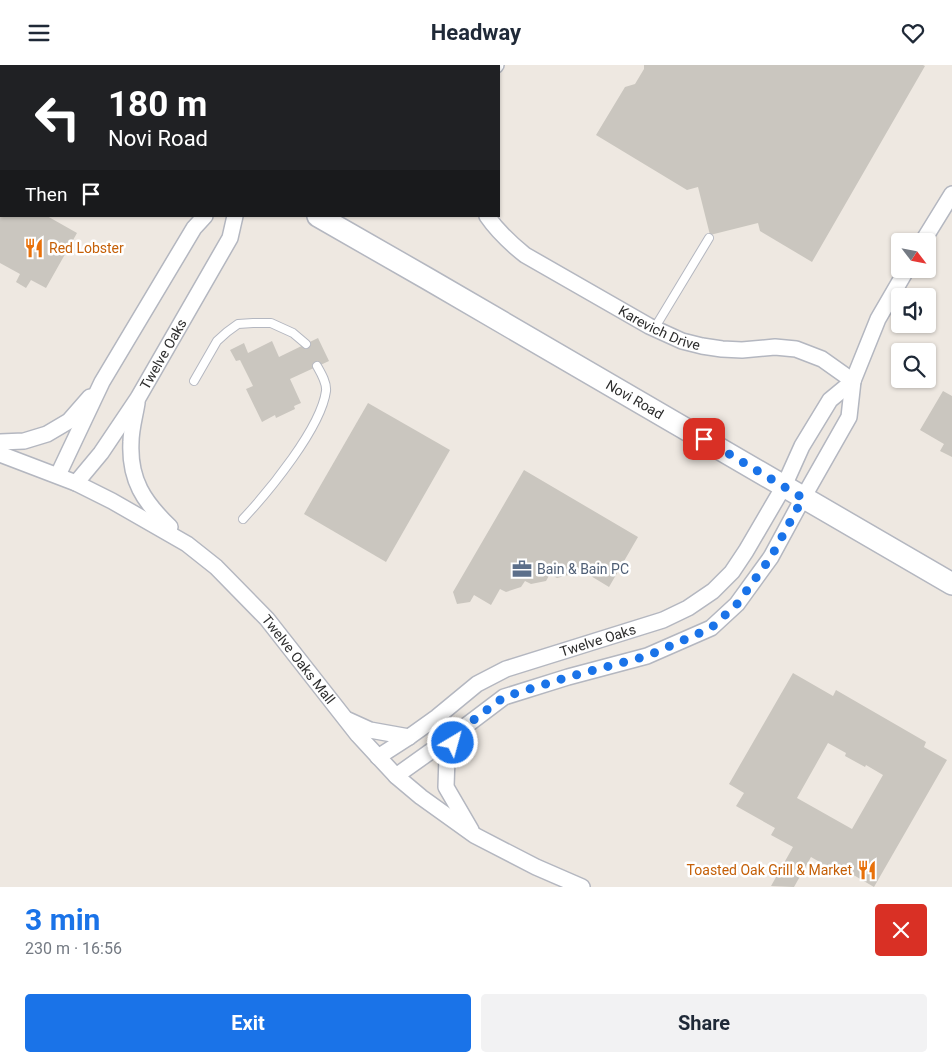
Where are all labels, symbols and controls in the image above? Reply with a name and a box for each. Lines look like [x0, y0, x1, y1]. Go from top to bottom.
icon: menu [25, 19, 53, 47]
icon: heart [899, 19, 927, 47]
text: Headway [431, 20, 521, 45]
text: 180 m [108, 84, 207, 125]
icon: left [25, 85, 90, 150]
text: Novi Road [108, 126, 208, 151]
icon: arrive [77, 180, 105, 208]
text: Then [25, 183, 67, 206]
north arrow [891, 233, 936, 277]
map controls [891, 233, 936, 388]
restaurant icon: Red Lobster [23, 237, 45, 259]
place label: Red Lobster [49, 240, 124, 256]
button: sound [891, 288, 936, 333]
street label: Karevich Drive [616, 302, 702, 353]
street label: Twelve Oaks [137, 316, 190, 392]
button: search [891, 343, 936, 388]
street label: Novi Road [603, 376, 666, 422]
pin [683, 418, 725, 460]
icon: arrive [690, 425, 718, 453]
office icon: Bain & Bain PC [511, 558, 533, 580]
place label: Bain & Bain PC [537, 561, 629, 577]
street label: Twelve Oaks Mall [259, 611, 338, 707]
street label: Twelve Oaks [558, 621, 638, 660]
position arrow [426, 716, 478, 768]
restaurant icon: Toasted Oak Grill & Market [856, 859, 878, 881]
place label: Toasted Oak Grill & Market [687, 862, 852, 878]
text: 3 min [25, 902, 100, 937]
button: close [875, 904, 927, 956]
text: 230 m · 16:56 [25, 939, 122, 958]
button: Exit [25, 994, 471, 1052]
button: Share [481, 994, 927, 1052]

